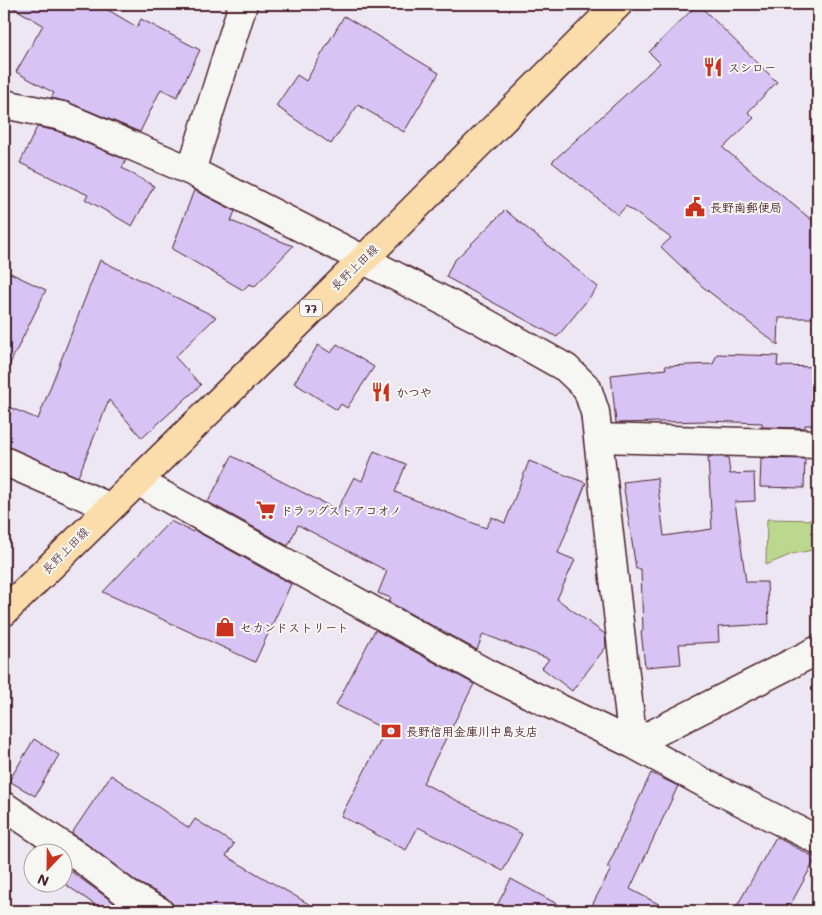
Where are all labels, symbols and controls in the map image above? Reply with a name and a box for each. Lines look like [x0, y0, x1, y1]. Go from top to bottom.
restaurant icon: スシロー [702, 56, 724, 78]
place label: スシロー [728, 59, 776, 75]
public building icon: 長野南郵便局 [684, 196, 706, 218]
place label: 長野南郵便局 [710, 199, 782, 215]
street label: 長野上田線 [327, 240, 381, 294]
road number: 77 [300, 300, 322, 316]
restaurant icon: かつや [370, 381, 392, 403]
place label: かつや [396, 384, 432, 400]
supermarket icon: ドラッグストアコオノ [255, 499, 277, 521]
place label: ドラッグストアコオノ [281, 502, 401, 518]
street label: 長野上田線 [38, 523, 92, 577]
shop icon: セカンドストリート [214, 616, 236, 638]
place label: セカンドストリート [240, 619, 349, 635]
bank icon: 長野信用金庫川中島支店 [380, 720, 402, 742]
place label: 長野信用金庫川中島支店 [406, 723, 538, 739]
north arrow [22, 842, 72, 892]
text: N [34, 870, 51, 891]

